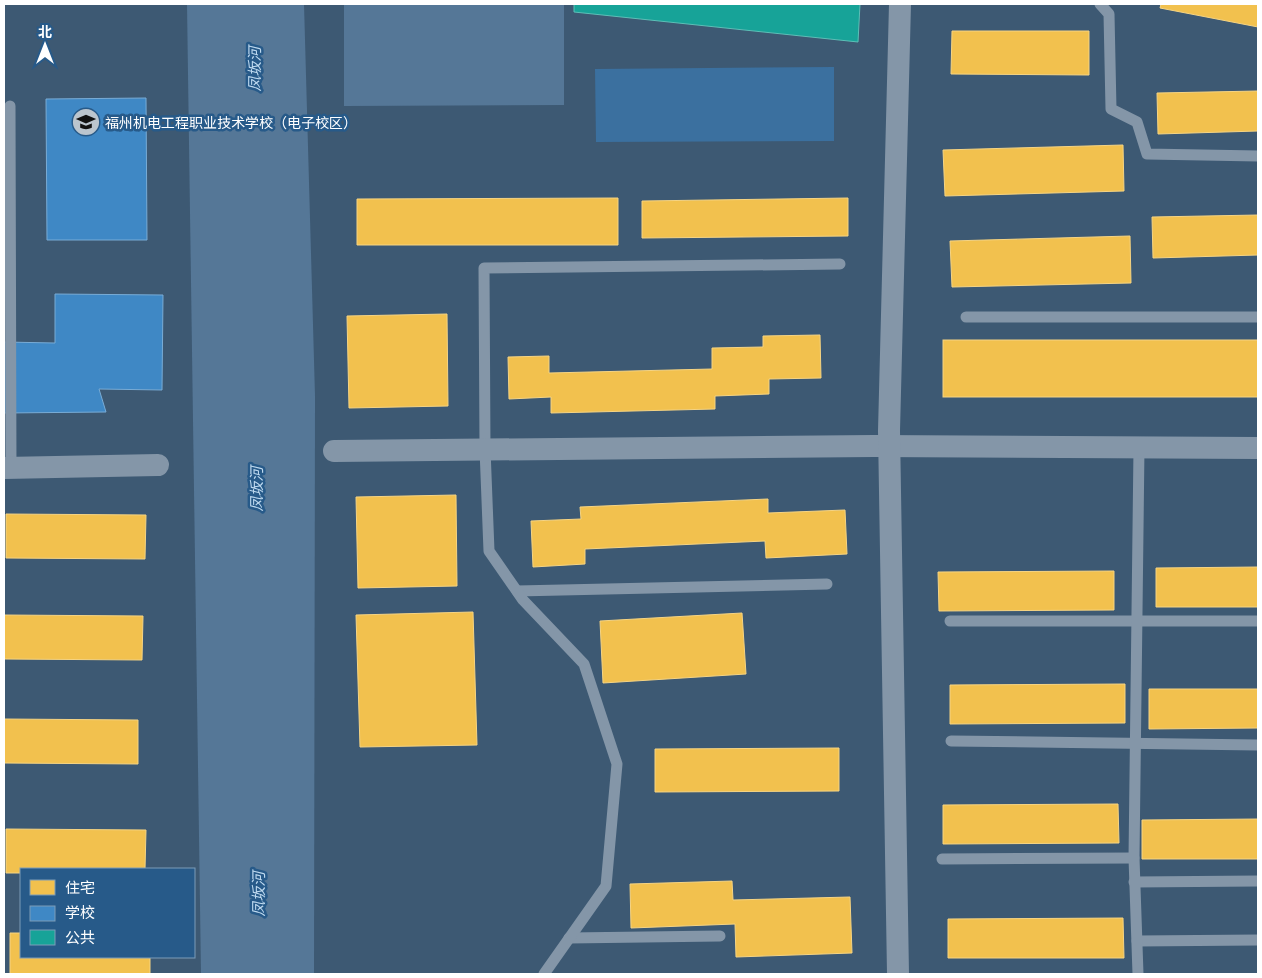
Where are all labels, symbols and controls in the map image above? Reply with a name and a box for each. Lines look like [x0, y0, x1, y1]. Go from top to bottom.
north arrow [20, 20, 70, 70]
text: 北 [38, 22, 52, 41]
water label: 凤坂河 [244, 44, 265, 92]
school or university icon: 福州机电工程职业技术学校（电子校区） [71, 107, 101, 137]
place label: 福州机电工程职业技术学校（电子校区） [105, 113, 357, 132]
water label: 凤坂河 [246, 464, 267, 512]
legend [20, 868, 195, 958]
water label: 凤坂河 [248, 869, 269, 917]
text: 住宅 [65, 877, 95, 898]
text: 学校 [65, 902, 95, 923]
text: 公共 [65, 927, 95, 948]

